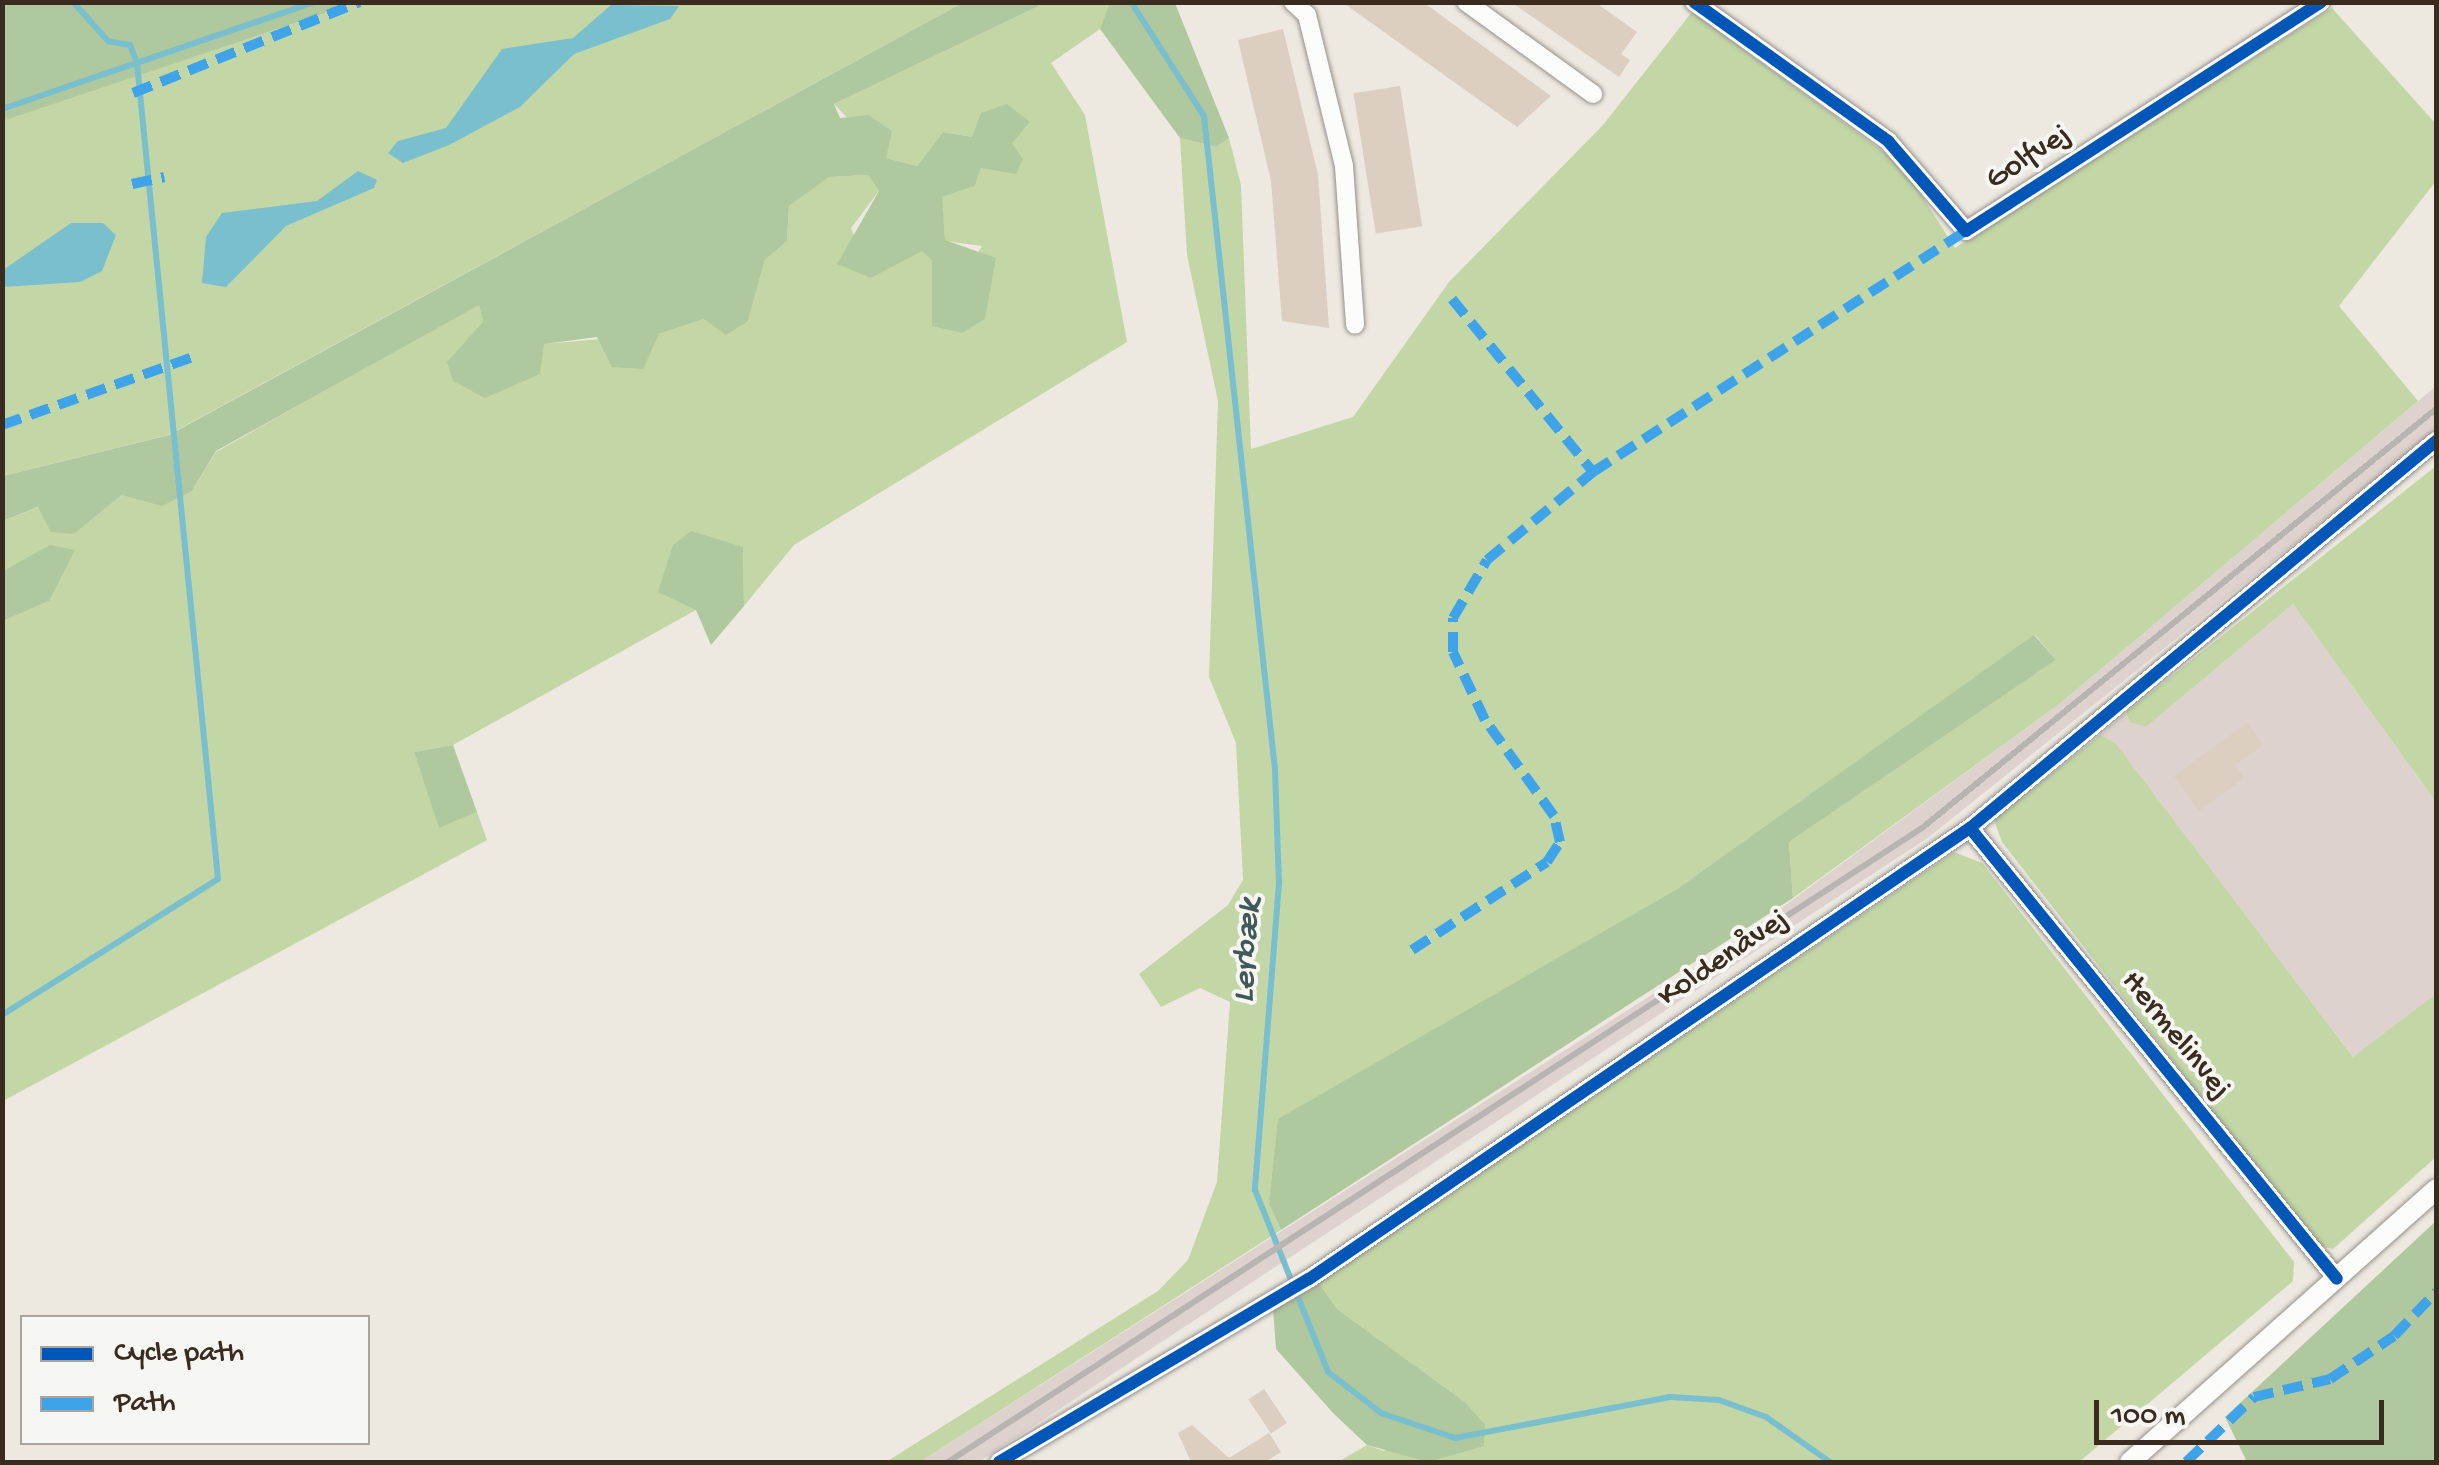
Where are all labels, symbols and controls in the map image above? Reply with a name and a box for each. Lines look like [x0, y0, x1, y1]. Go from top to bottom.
street label: Golfvej [1979, 116, 2079, 200]
water label: Lerbæk [1224, 897, 1274, 1005]
street label: Koldenåvej [1651, 901, 1797, 1017]
street label: Hermelinvej [2111, 964, 2239, 1108]
legend [20, 1315, 370, 1445]
text: Cycle path [114, 1337, 244, 1372]
scale bar [2099, 1380, 2389, 1442]
text: Path [114, 1387, 176, 1422]
text: 100 m [2111, 1400, 2186, 1435]

